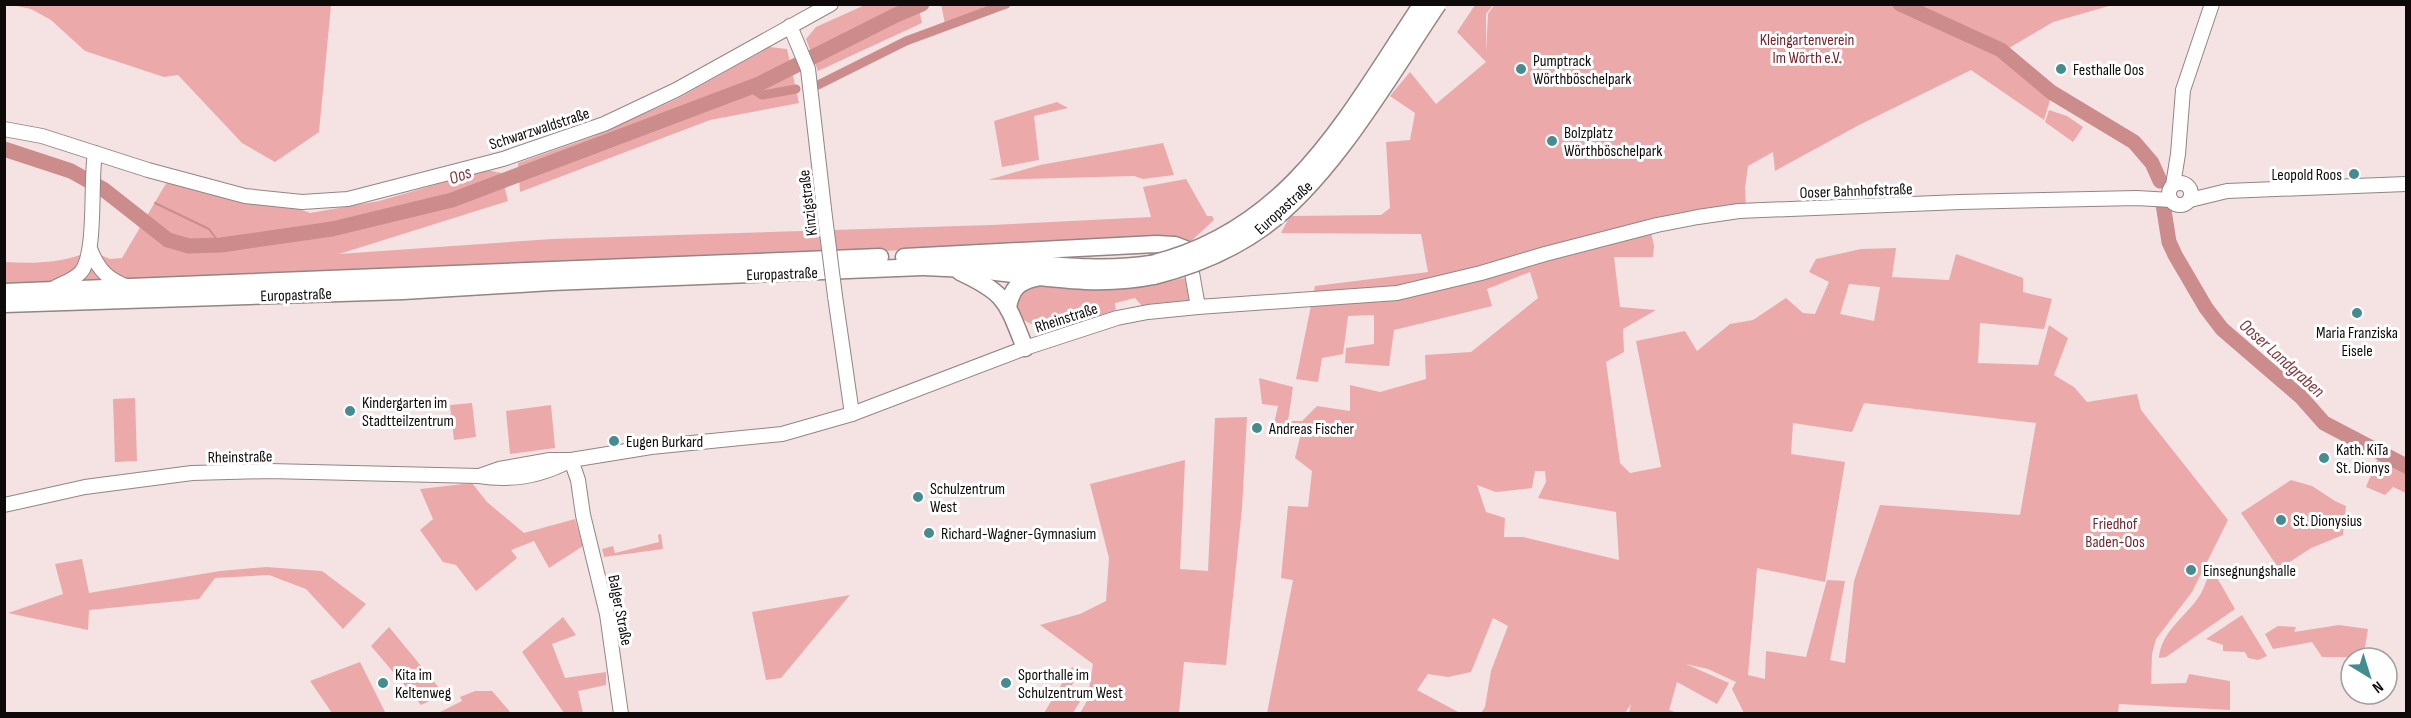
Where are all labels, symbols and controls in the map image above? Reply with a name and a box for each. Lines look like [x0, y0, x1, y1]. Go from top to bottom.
park label: Kleingartenverein Im Wörth e.V. [1760, 31, 1854, 68]
place label: Pumptrack Wörthböschelpark [1533, 52, 1631, 89]
place label: Festhalle Oos [2073, 61, 2144, 80]
marker: Pumptrack Wörthböschelpark [1514, 62, 1528, 76]
marker: Festhalle Oos [2054, 62, 2068, 76]
street label: Schwarzwaldstraße [487, 104, 592, 155]
place label: Bolzplatz Wörthböschelpark [1564, 124, 1662, 161]
marker: Bolzplatz Wörthböschelpark [1545, 134, 1559, 148]
water label: Oos [446, 162, 475, 189]
place label: Leopold Roos [2272, 166, 2342, 185]
marker: Leopold Roos [2347, 167, 2361, 181]
street label: Kinzigstraße [795, 169, 822, 237]
street label: Europastraße [1251, 177, 1317, 239]
street label: Ooser Bahnhofstraße [1799, 180, 1913, 203]
street label: Europastraße [746, 264, 818, 285]
street label: Europastraße [260, 285, 332, 306]
street label: Rheinstraße [1033, 299, 1100, 337]
marker: Maria Franziska Eisele [2350, 306, 2364, 320]
water label: Ooser Landgraben [2235, 315, 2329, 402]
place label: Maria Franziska Eisele [2316, 324, 2398, 361]
place label: Kindergarten im Stadtteilzentrum [362, 394, 454, 431]
marker: Kindergarten im Stadtteilzentrum [343, 404, 357, 418]
place label: Andreas Fischer [1268, 420, 1355, 439]
marker: Andreas Fischer [1250, 421, 1264, 435]
place label: Eugen Burkard [626, 433, 703, 452]
marker: Eugen Burkard [607, 434, 621, 448]
place label: Kath. KiTa St. Dionys [2336, 441, 2390, 478]
street label: Rheinstraße [207, 447, 273, 468]
marker: Kath. KiTa St. Dionys [2317, 451, 2331, 465]
place label: Schulzentrum West [930, 480, 1005, 517]
marker: Schulzentrum West [911, 490, 925, 504]
place label: St. Dionysius [2293, 512, 2362, 531]
marker: St. Dionysius [2274, 513, 2288, 527]
park label: Friedhof Baden-Oos [2085, 515, 2145, 552]
place label: Richard-Wagner-Gymnasium [941, 525, 1096, 544]
marker: Richard-Wagner-Gymnasium [922, 526, 936, 540]
place label: Einsegnungshalle [2203, 562, 2296, 581]
marker: Einsegnungshalle [2184, 563, 2198, 577]
street label: Balger Straße [603, 573, 636, 647]
north arrow [2339, 646, 2399, 706]
place label: Kita im Keltenweg [395, 666, 451, 703]
place label: Sporthalle im Schulzentrum West [1018, 666, 1123, 703]
marker: Kita im Keltenweg [376, 676, 390, 690]
marker: Sporthalle im Schulzentrum West [999, 676, 1013, 690]
text: N [2368, 677, 2387, 697]

